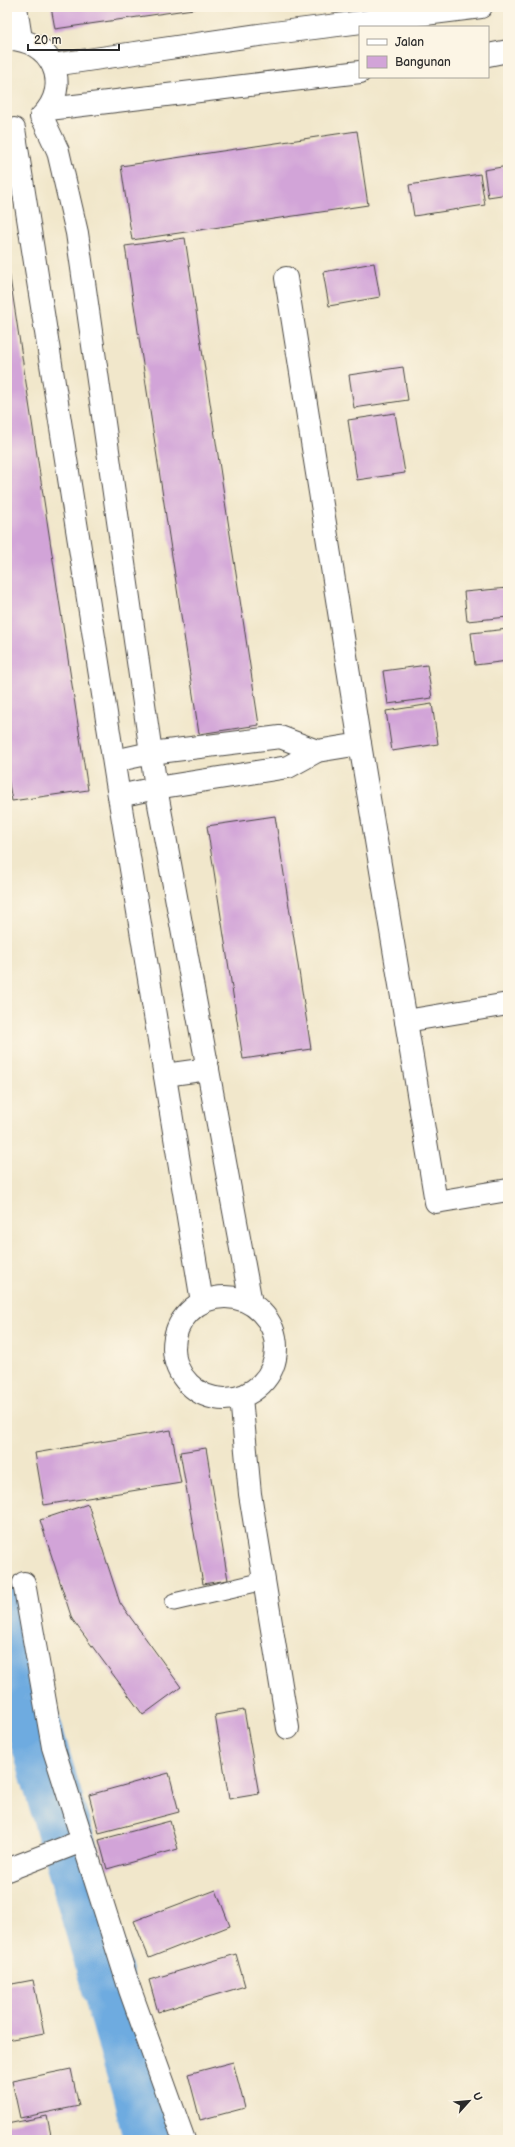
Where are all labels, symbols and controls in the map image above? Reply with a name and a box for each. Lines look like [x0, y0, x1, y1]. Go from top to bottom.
scale bar [28, 26, 119, 52]
legend [359, 26, 489, 78]
text: 20 m [34, 33, 61, 48]
text: Jalan [395, 35, 424, 50]
text: Bangunan [395, 55, 451, 70]
north arrow [449, 2081, 489, 2121]
text: U [470, 2090, 485, 2103]

